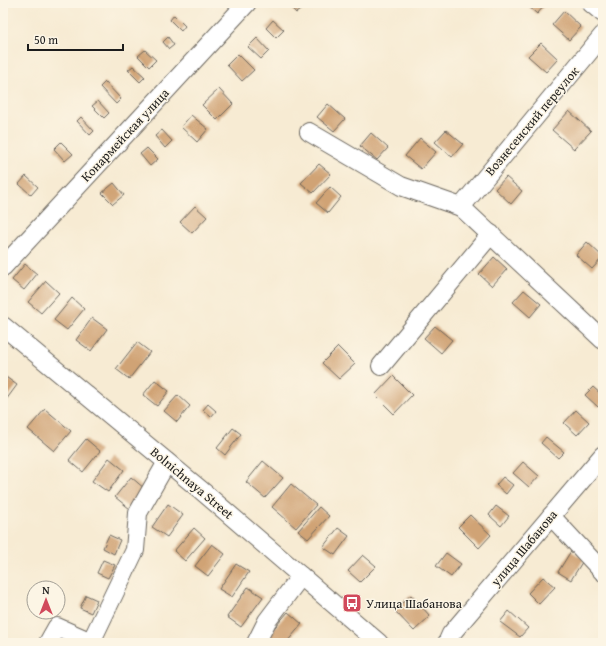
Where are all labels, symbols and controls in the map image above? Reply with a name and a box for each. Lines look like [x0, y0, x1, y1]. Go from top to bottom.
scale bar [28, 26, 123, 52]
text: 50 m [34, 31, 58, 48]
street label: Вознесенский переулок [481, 62, 584, 180]
street label: Конармейская улица [77, 83, 174, 186]
street label: Bolnichnaya Street [146, 443, 238, 524]
street label: улица Шабанова [486, 505, 562, 591]
north arrow [26, 580, 66, 620]
text: N [42, 582, 50, 598]
bus stop icon: Улица Шабанова [341, 592, 363, 614]
place label: Улица Шабанова [366, 594, 463, 613]

